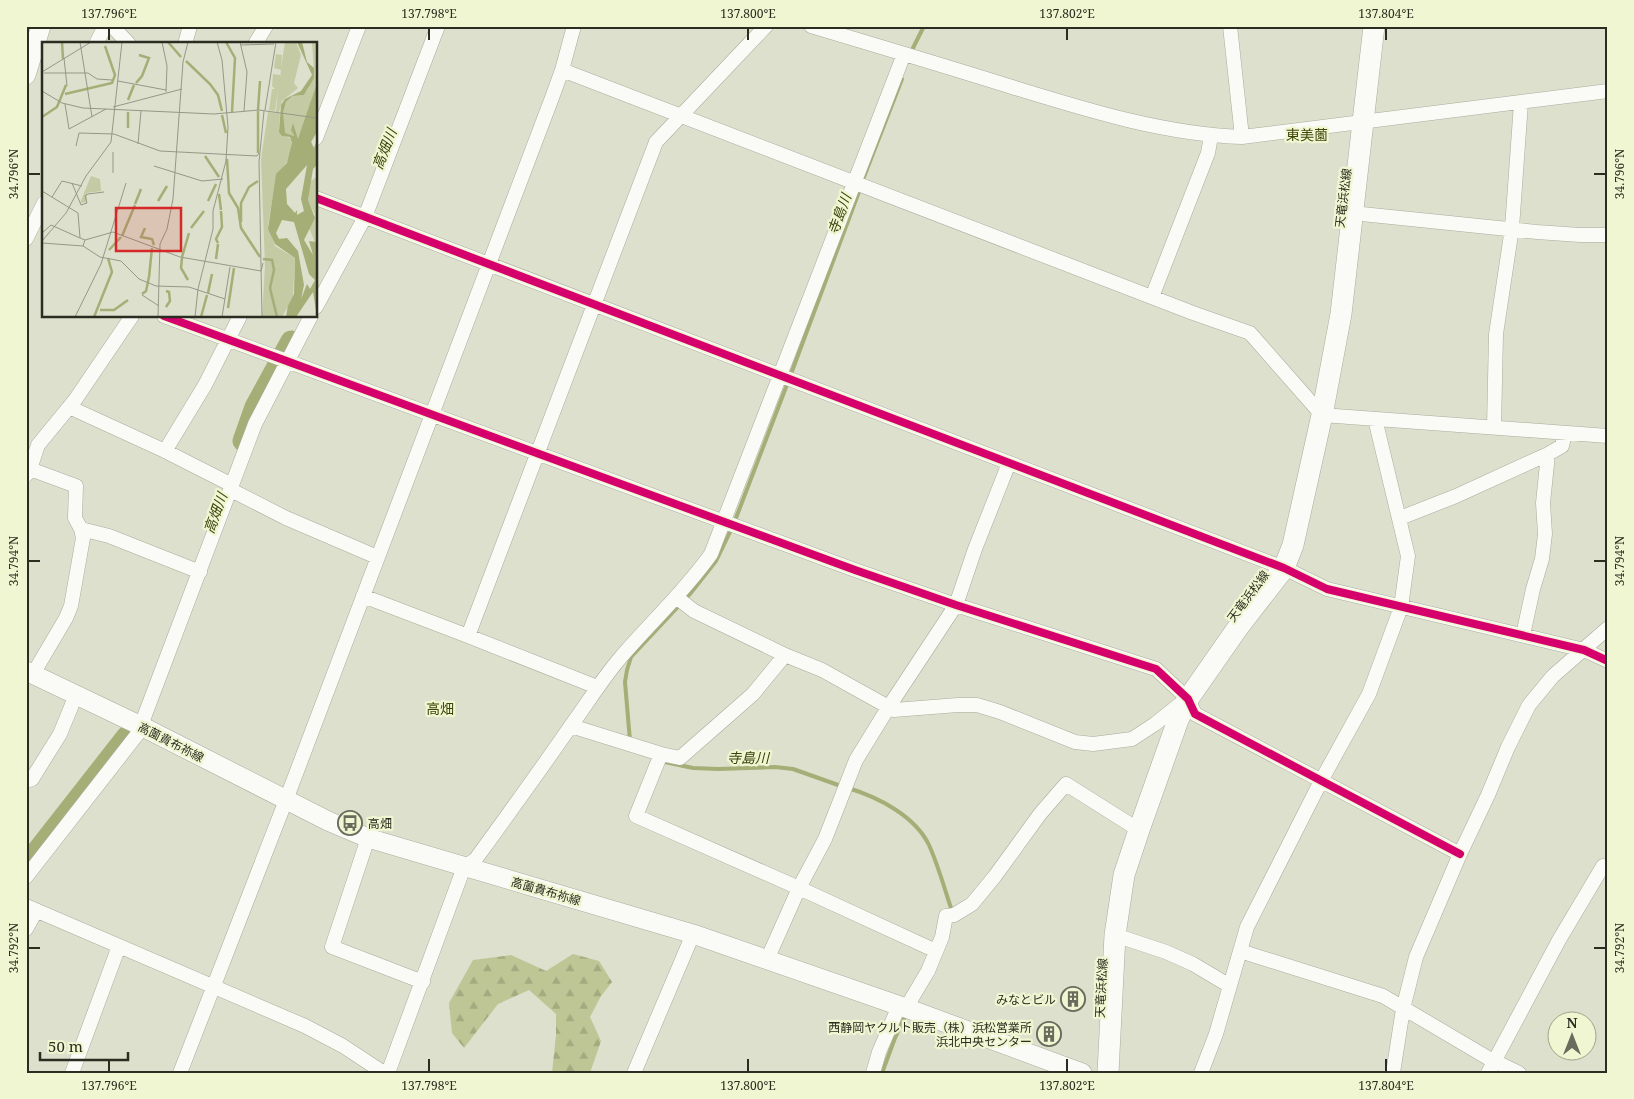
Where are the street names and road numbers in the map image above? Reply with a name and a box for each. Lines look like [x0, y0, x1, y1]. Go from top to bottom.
street label: 天竜浜松線 [1331, 167, 1355, 229]
street label: 天竜浜松線 [1223, 567, 1273, 625]
street label: 高薗貴布祢線 [135, 718, 207, 766]
street label: 高薗貴布祢線 [509, 873, 583, 909]
street label: 天竜浜松線 [1091, 958, 1111, 1018]

